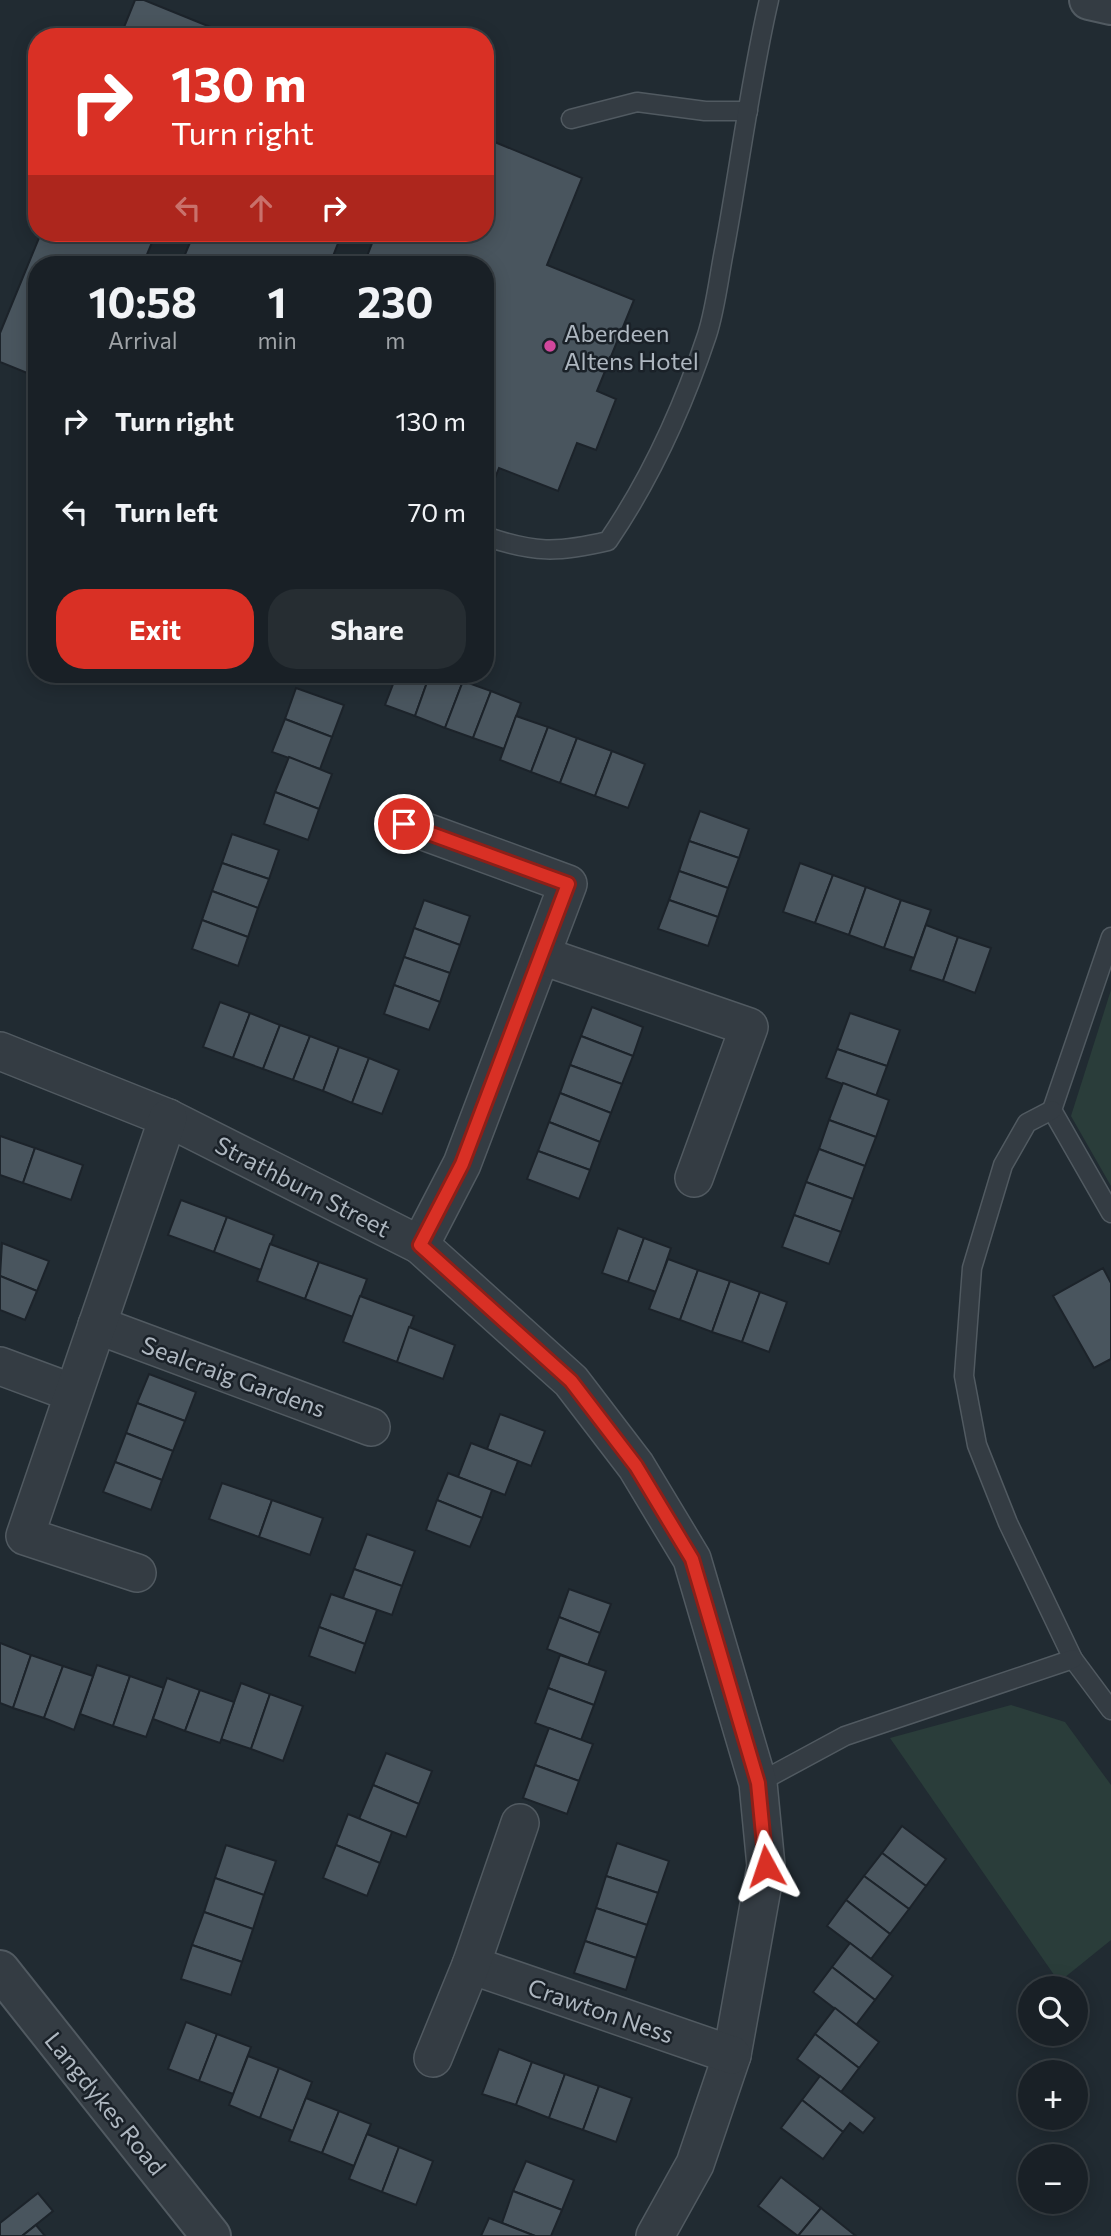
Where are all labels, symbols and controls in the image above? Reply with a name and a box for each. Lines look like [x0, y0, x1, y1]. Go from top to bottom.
text: 130 m [171, 52, 306, 112]
icon: right [56, 56, 147, 147]
text: Turn right [171, 112, 314, 152]
icon: left [169, 189, 207, 227]
icon: ahead [242, 189, 280, 227]
icon: right [315, 189, 353, 227]
text: 10:58 [89, 275, 197, 327]
text: 1 [268, 275, 287, 327]
text: 230 [357, 275, 433, 327]
place label: Aberdeen Altens Hotel [564, 318, 699, 375]
text: Arrival [108, 326, 178, 354]
text: min [258, 326, 297, 354]
text: m [385, 326, 405, 354]
marker: Aberdeen Altens Hotel [542, 338, 558, 354]
icon: right [56, 402, 94, 440]
text: Turn right [115, 405, 234, 436]
text: 130 m [395, 405, 466, 436]
icon: left [56, 493, 94, 531]
text: Turn left [115, 496, 218, 527]
text: 70 m [408, 496, 466, 527]
button: Exit [56, 589, 254, 669]
button: Share [268, 589, 466, 669]
pin [374, 794, 434, 854]
icon: arrive [385, 805, 423, 843]
street label: Strathburn Street [211, 1129, 396, 1243]
street label: Sealcraig Gardens [138, 1329, 330, 1423]
position arrow [729, 1829, 803, 1903]
street label: Crawton Ness [524, 1972, 678, 2048]
map controls [1018, 1976, 1088, 2214]
button: search [1018, 1976, 1088, 2046]
street label: Langdykes Road [39, 2026, 173, 2180]
button: + [1018, 2060, 1088, 2130]
button: − [1018, 2144, 1088, 2214]

